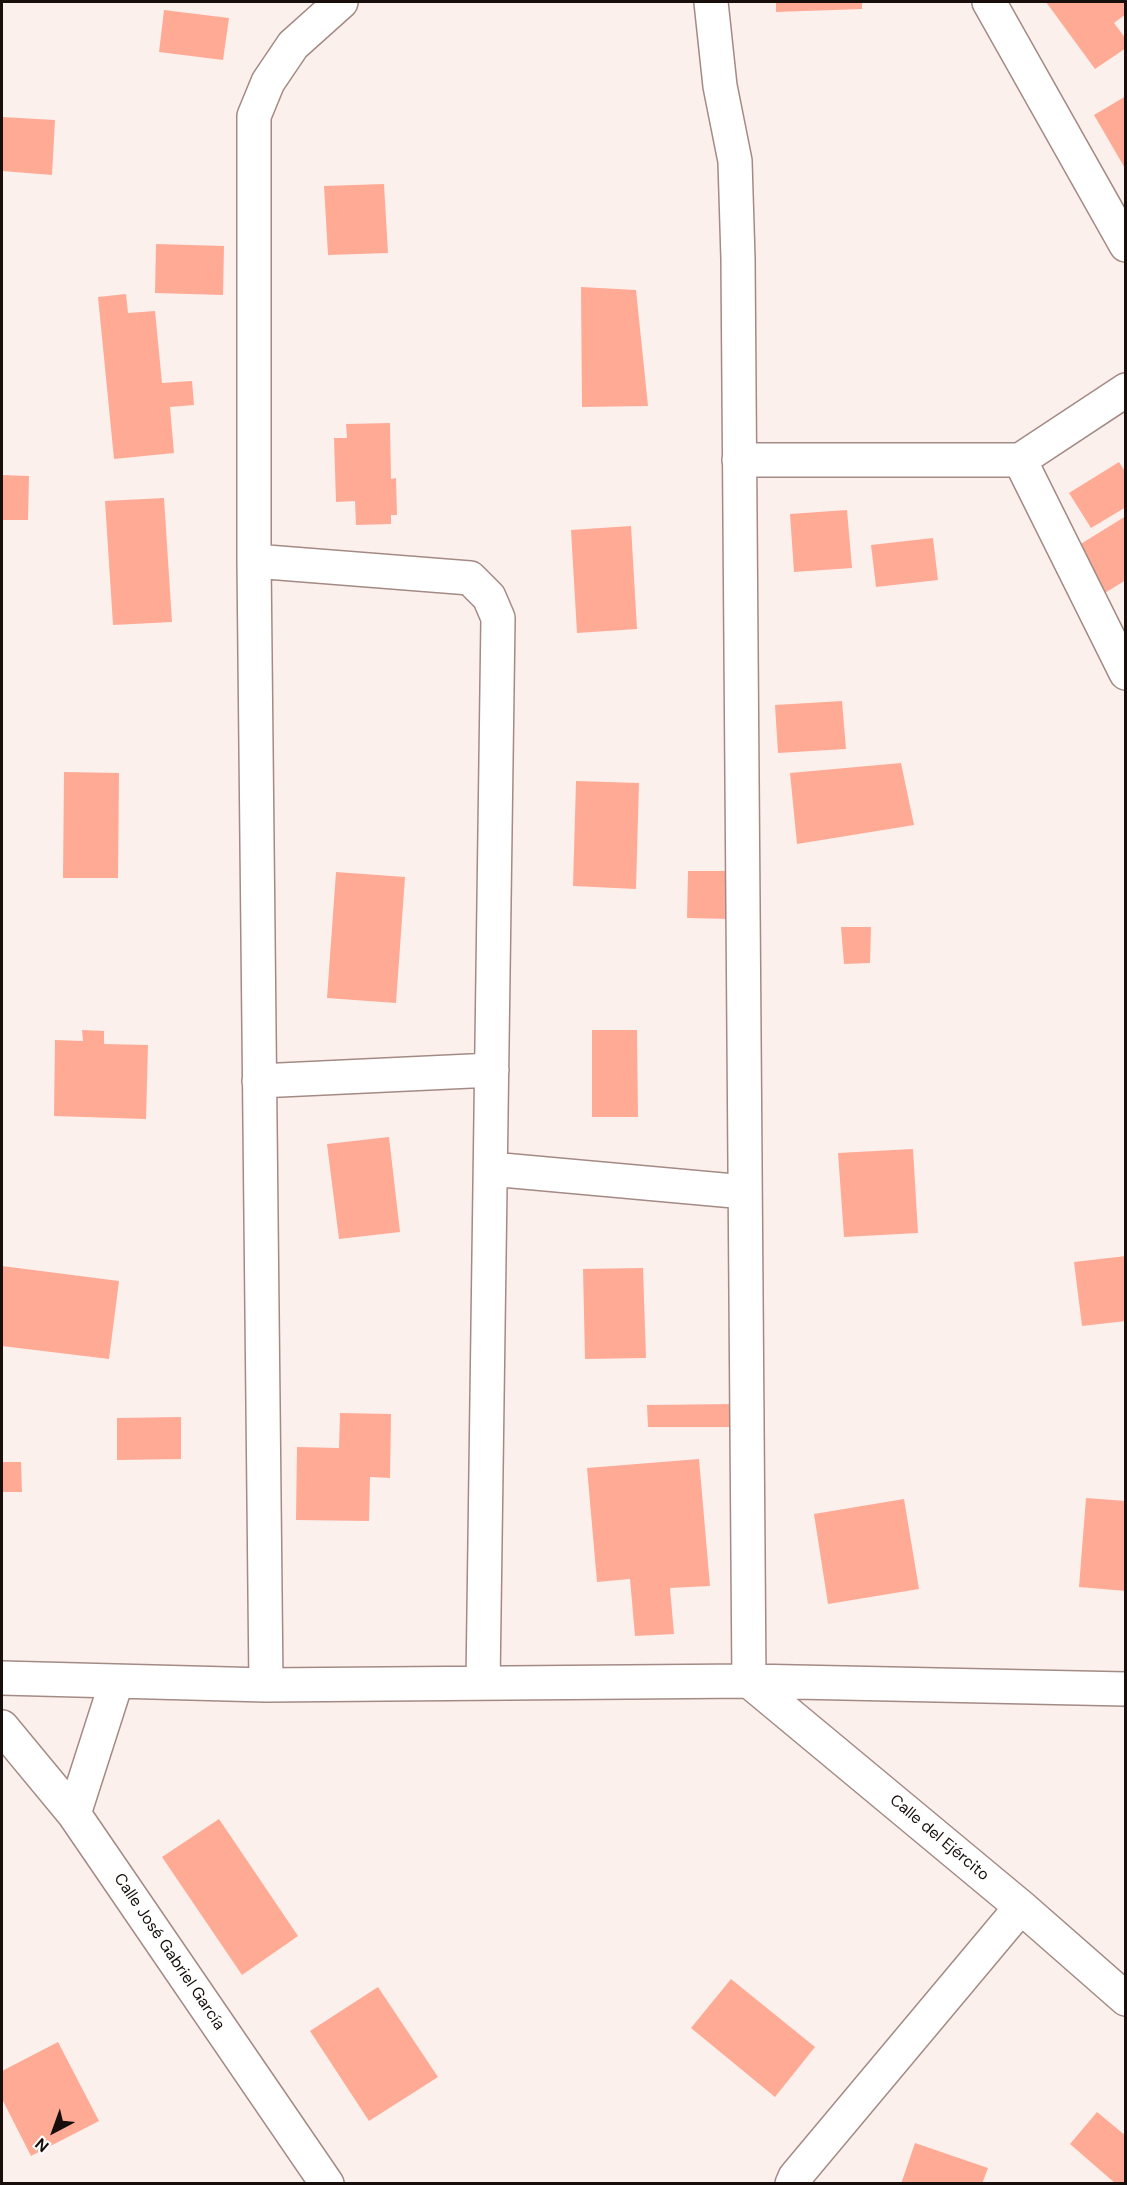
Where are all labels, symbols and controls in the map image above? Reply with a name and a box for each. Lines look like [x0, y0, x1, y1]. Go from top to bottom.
street label: Calle del Ejército [885, 1791, 993, 1885]
street label: Calle José Gabriel García [109, 1870, 229, 2034]
north arrow [24, 2101, 84, 2161]
text: N [31, 2133, 53, 2157]

